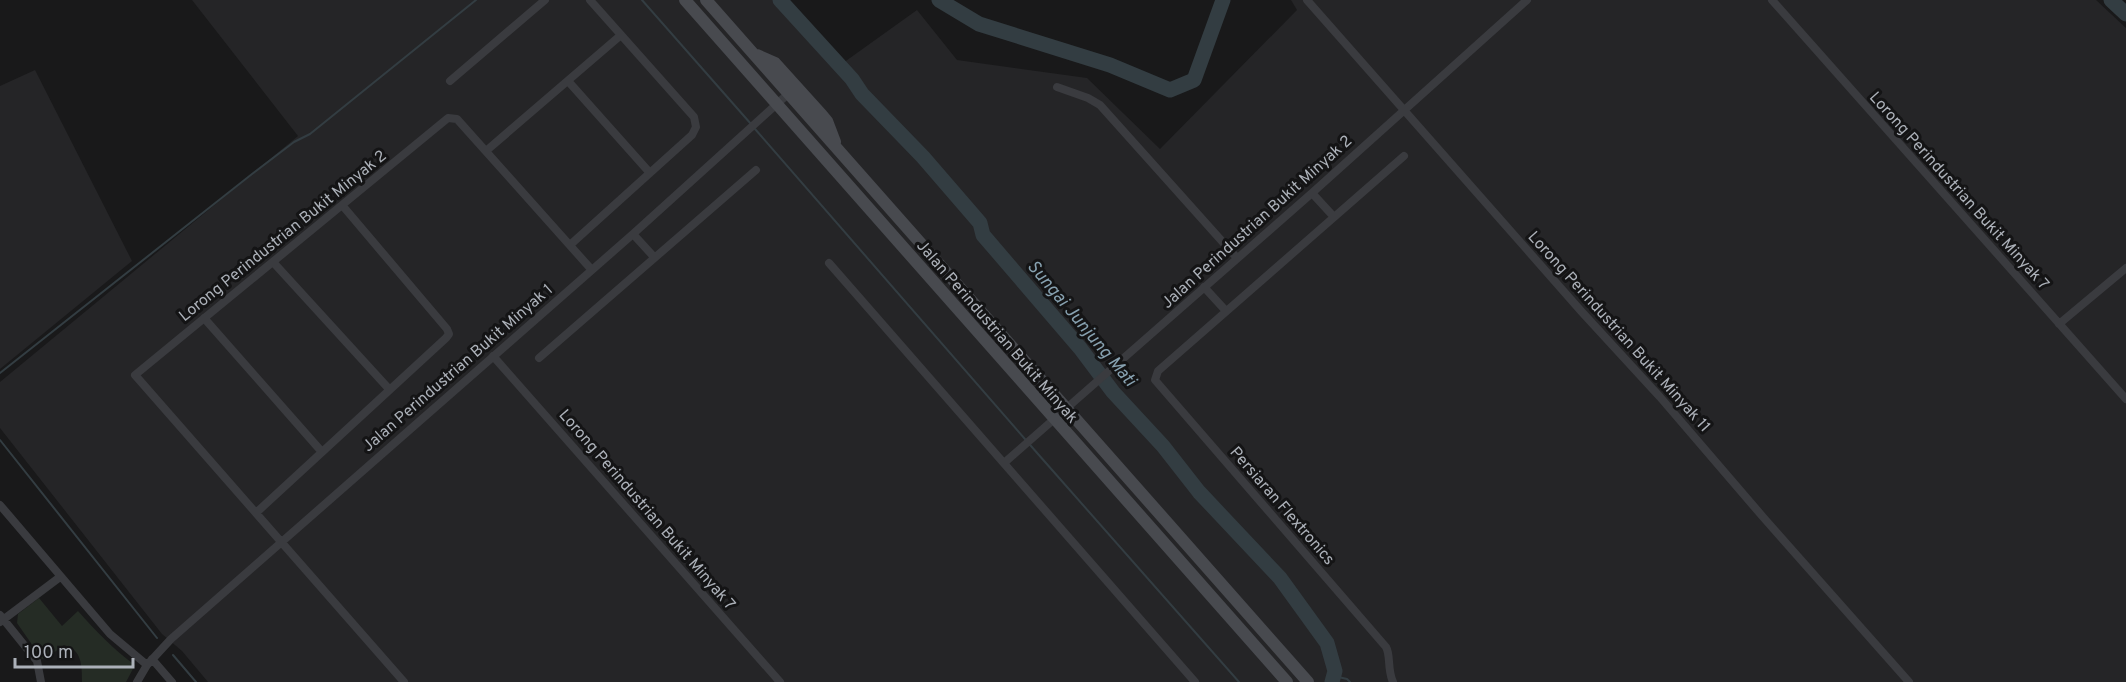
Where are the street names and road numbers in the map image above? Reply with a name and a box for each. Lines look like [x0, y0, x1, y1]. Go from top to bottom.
street label: Lorong Perindustrian Bukit Minyak 7 [1864, 88, 2053, 294]
street label: Jalan Perindustrian Bukit Minyak 2 [1158, 131, 1357, 314]
street label: Lorong Perindustrian Bukit Minyak 2 [175, 146, 391, 327]
street label: Lorong Perindustrian Bukit Minyak 11 [1523, 228, 1714, 437]
street label: Jalan Perindustrian Bukit Minyak [911, 237, 1082, 428]
street label: Jalan Perindustrian Bukit Minyak 1 [359, 280, 558, 457]
street label: Lorong Perindustrian Bukit Minyak 7 [554, 406, 739, 615]
street label: Persiaran Flextronics [1225, 443, 1338, 570]

